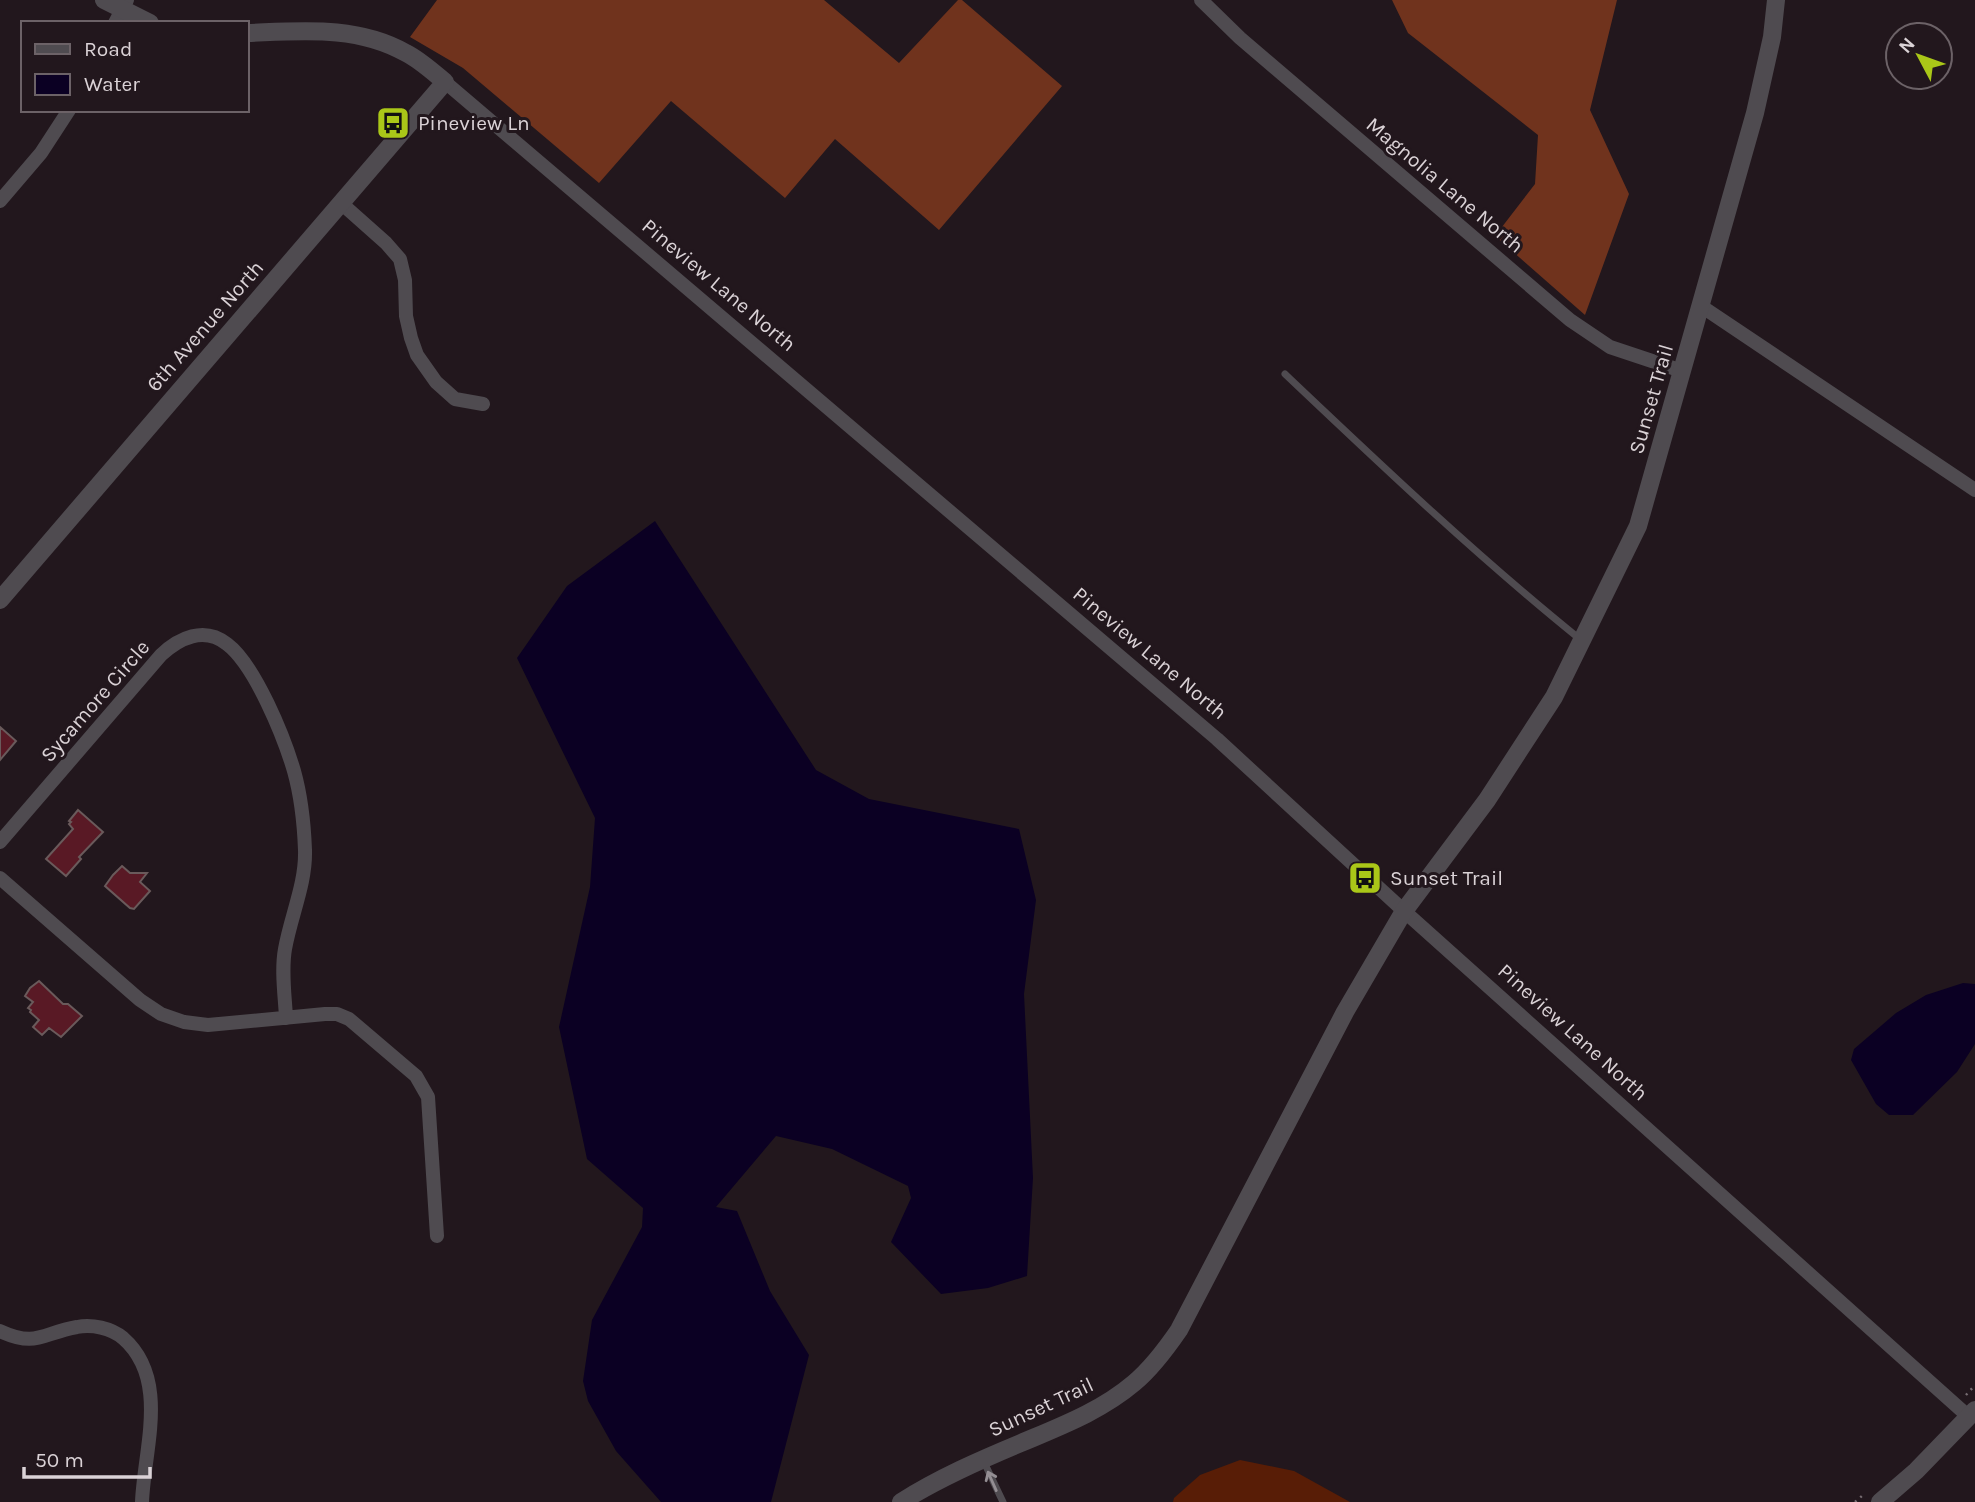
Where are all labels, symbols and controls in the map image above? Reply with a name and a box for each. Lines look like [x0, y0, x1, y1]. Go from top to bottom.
legend [21, 21, 248, 112]
north arrow [1884, 21, 1954, 91]
text: N [1894, 33, 1920, 58]
text: Road [84, 37, 132, 61]
text: Water [84, 72, 140, 96]
bus stop icon: Pineview Ln [374, 104, 412, 142]
place label: Pineview Ln [418, 111, 530, 135]
street label: Magnolia Lane North [1361, 112, 1529, 258]
street label: Pineview Lane North [637, 214, 801, 356]
street label: 6th Avenue North [142, 256, 268, 396]
street label: Sunset Trail [1624, 341, 1678, 457]
street label: Pineview Lane North [1068, 582, 1232, 724]
street label: Sycamore Circle [36, 635, 154, 767]
bus stop icon: Sunset Trail [1346, 859, 1384, 897]
place label: Sunset Trail [1390, 866, 1503, 890]
street label: Pineview Lane North [1493, 959, 1653, 1105]
street label: Sunset Trail [985, 1372, 1097, 1442]
scale bar [24, 1436, 150, 1480]
text: 50 m [35, 1448, 84, 1472]
one-way arrow [985, 1471, 998, 1492]

